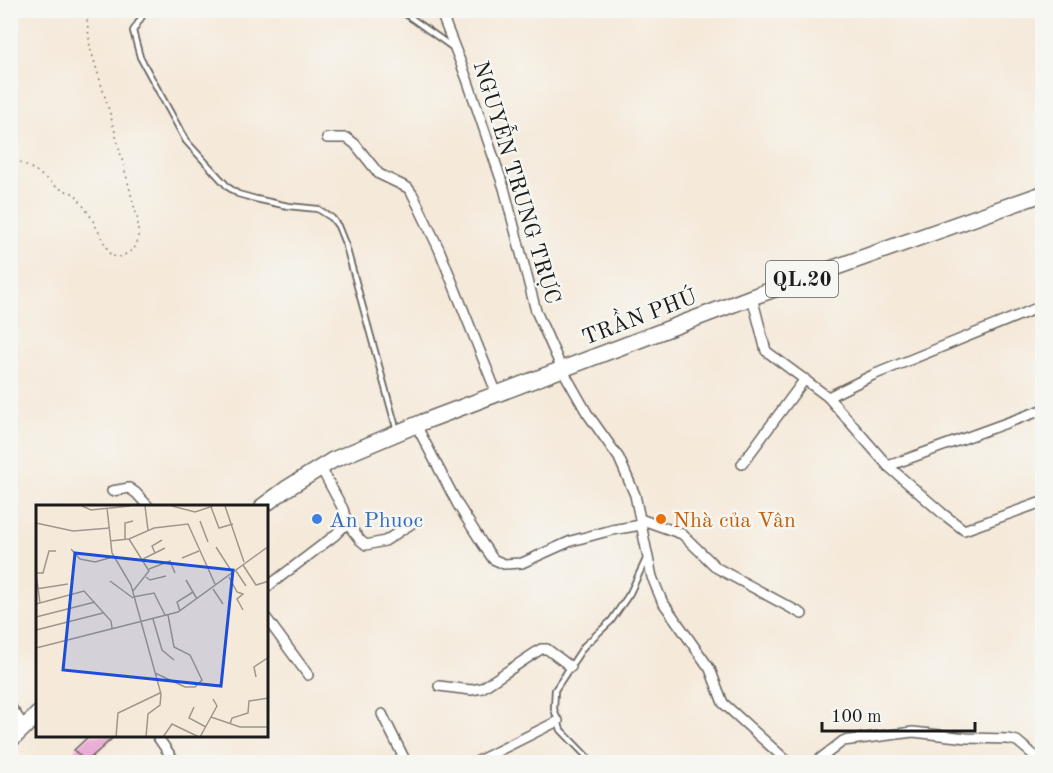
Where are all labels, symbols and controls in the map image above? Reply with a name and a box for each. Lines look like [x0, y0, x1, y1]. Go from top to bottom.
street label: NGUYỄN TRUNG TRỰC [469, 57, 569, 307]
road number: QL.20 [766, 261, 838, 297]
street label: TRẦN PHÚ [577, 279, 700, 350]
inset map [36, 505, 268, 737]
place label: An Phuoc [329, 510, 423, 532]
place label: Nhà của Vân [673, 510, 796, 532]
marker: An Phuoc [310, 512, 324, 526]
marker: Nhà của Vân [654, 512, 668, 526]
scale bar [822, 695, 975, 733]
text: 100 m [831, 708, 882, 726]

